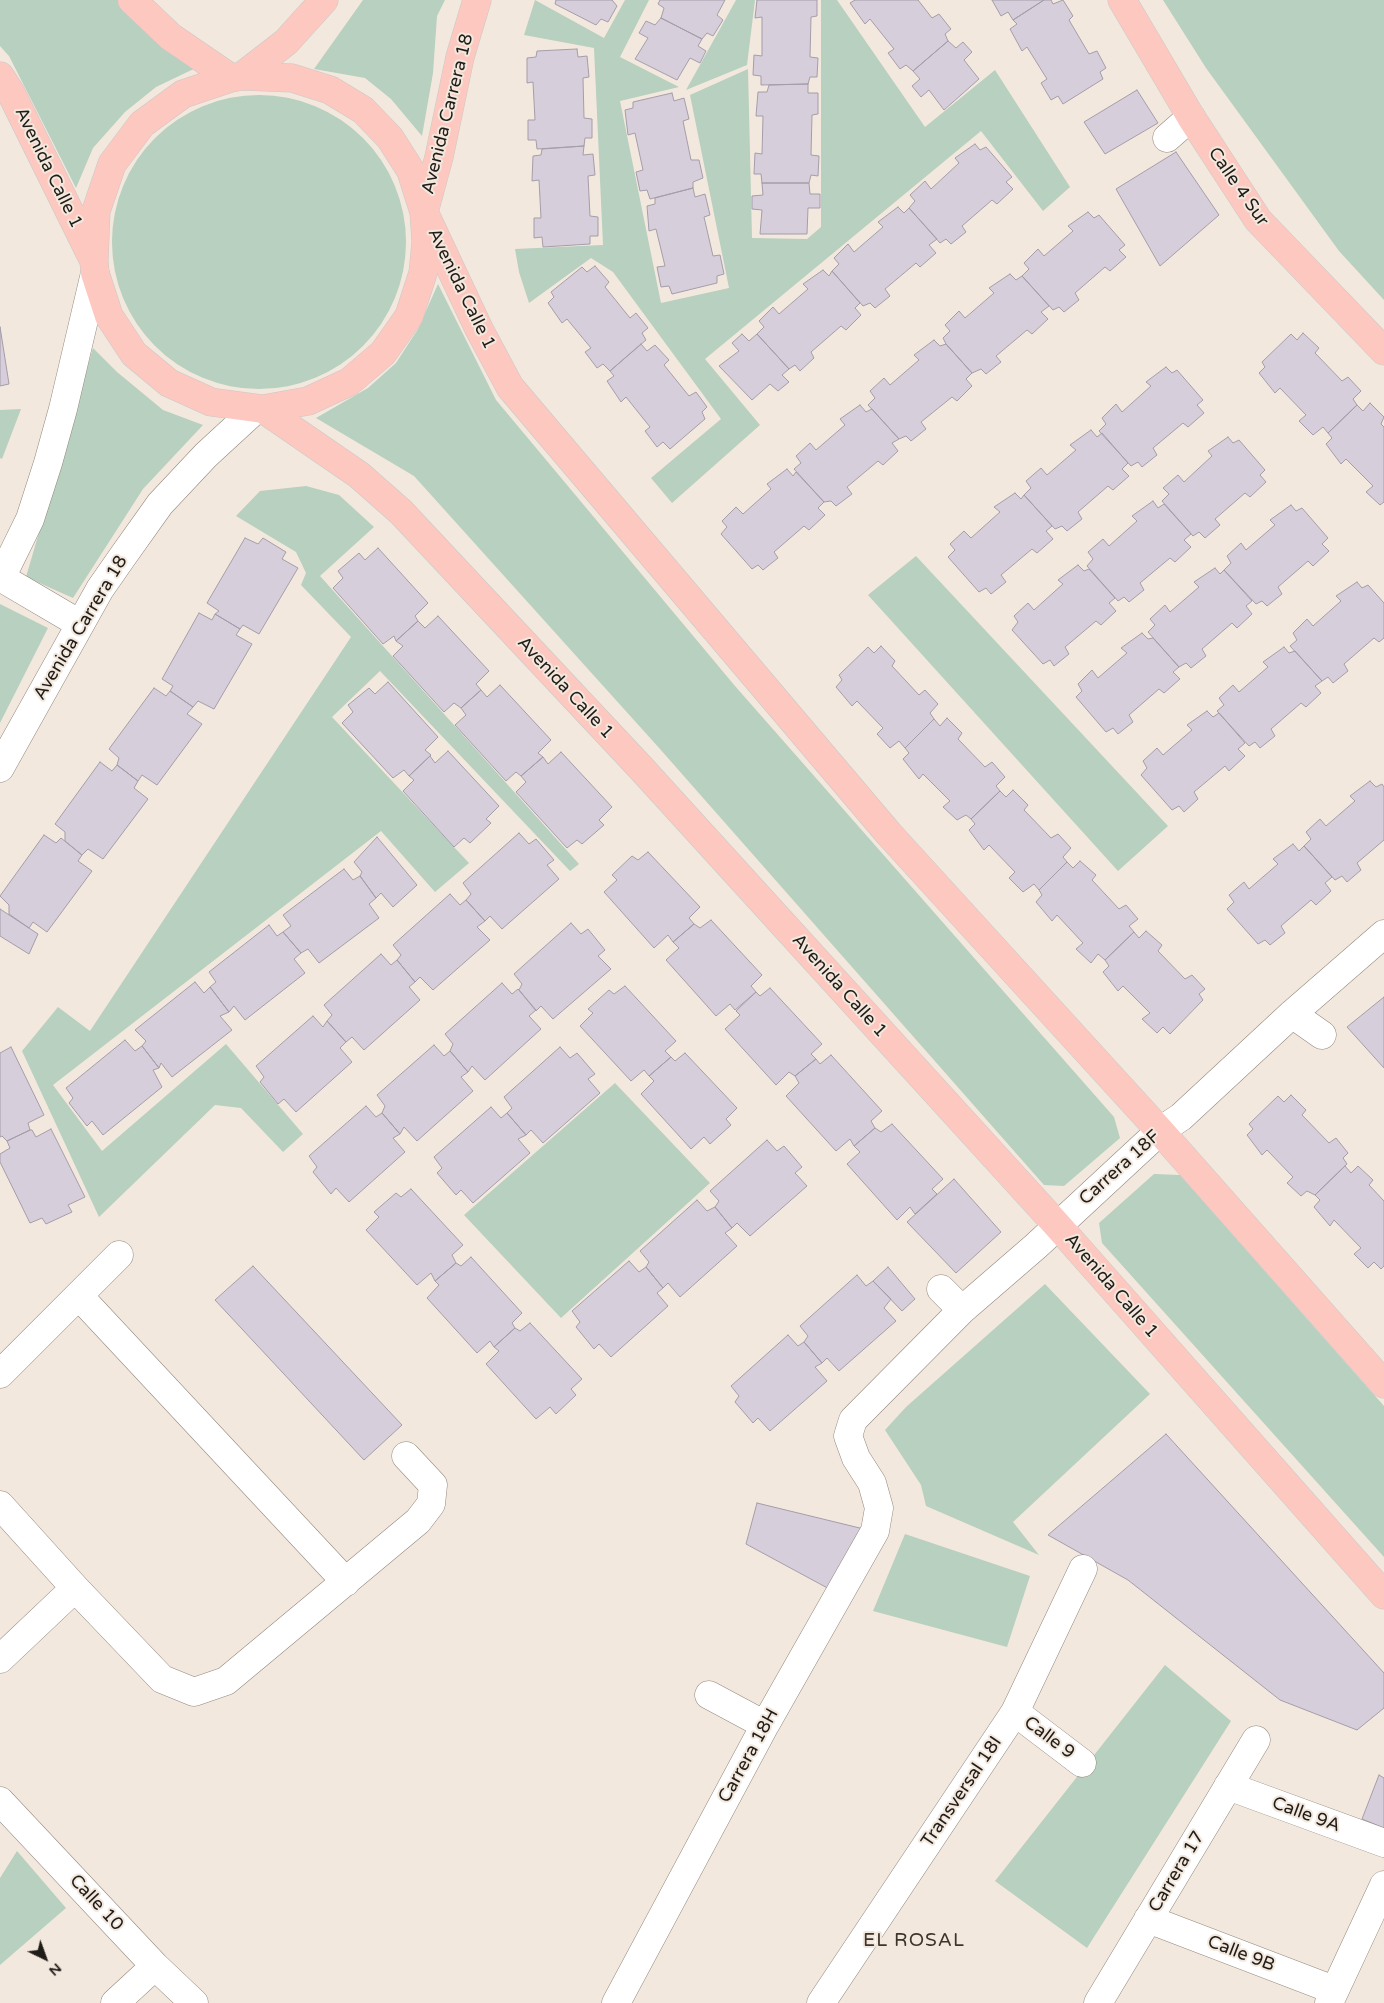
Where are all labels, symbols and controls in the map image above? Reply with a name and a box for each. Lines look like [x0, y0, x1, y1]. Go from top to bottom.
street label: Avenida Carrera 18 [418, 32, 478, 196]
street label: Avenida Calle 1 [9, 104, 87, 232]
street label: Calle 4 Sur [1203, 143, 1273, 231]
street label: Avenida Calle 1 [422, 225, 500, 353]
street label: Avenida Carrera 18 [29, 552, 133, 704]
street label: Avenida Calle 1 [512, 632, 618, 744]
street label: Avenida Calle 1 [787, 930, 891, 1042]
street label: Carrera 18F [1075, 1126, 1165, 1210]
street label: Avenida Calle 1 [1060, 1229, 1162, 1343]
street label: Carrera 18H [714, 1705, 784, 1807]
street label: Calle 9 [1019, 1712, 1079, 1764]
street label: Transversal 18I [917, 1733, 1007, 1851]
street label: Calle 9A [1269, 1793, 1343, 1837]
street label: Carrera 17 [1144, 1828, 1210, 1916]
street label: Calle 10 [65, 1870, 127, 1936]
district label: EL ROSAL [862, 1930, 966, 1952]
street label: Calle 9B [1204, 1931, 1278, 1977]
north arrow [20, 1933, 70, 1983]
text: N [46, 1959, 65, 1980]

